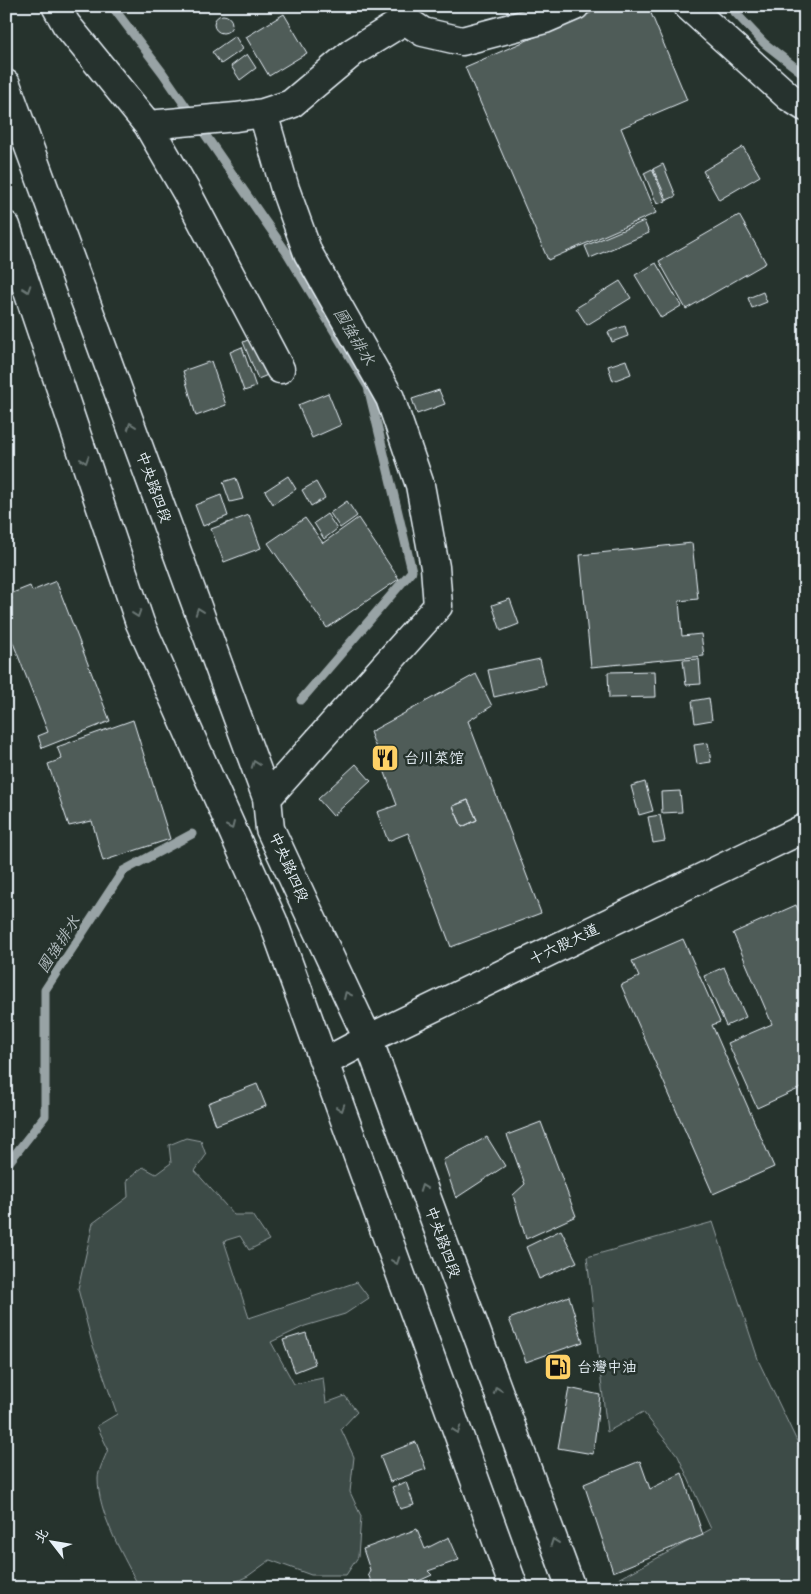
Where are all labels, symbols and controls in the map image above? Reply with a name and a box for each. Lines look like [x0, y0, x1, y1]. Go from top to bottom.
one-way arrow [22, 284, 32, 293]
water label: 國強排水 [330, 303, 381, 369]
one-way arrow [127, 422, 137, 430]
street label: 中央路四段 [133, 448, 176, 525]
one-way arrow [79, 455, 89, 463]
one-way arrow [195, 607, 205, 616]
one-way arrow [131, 609, 141, 617]
restaurant icon: 台川菜馆 [370, 743, 400, 773]
place label: 台川菜馆 [404, 748, 464, 767]
one-way arrow [251, 760, 261, 769]
one-way arrow [224, 821, 235, 830]
street label: 中央路四段 [266, 829, 313, 905]
water label: 國強排水 [32, 911, 84, 976]
street label: 十六股大道 [526, 919, 602, 969]
one-way arrow [344, 991, 354, 1000]
one-way arrow [335, 1103, 345, 1111]
one-way arrow [419, 1184, 429, 1193]
street label: 中央路四段 [422, 1203, 465, 1280]
one-way arrow [390, 1256, 400, 1264]
fuel station icon: 台灣中油 [543, 1352, 573, 1382]
place label: 台灣中油 [577, 1357, 637, 1376]
one-way arrow [493, 1386, 503, 1394]
one-way arrow [451, 1425, 461, 1434]
north arrow [28, 1516, 78, 1566]
text: 北 [30, 1525, 52, 1546]
one-way arrow [550, 1538, 560, 1547]

